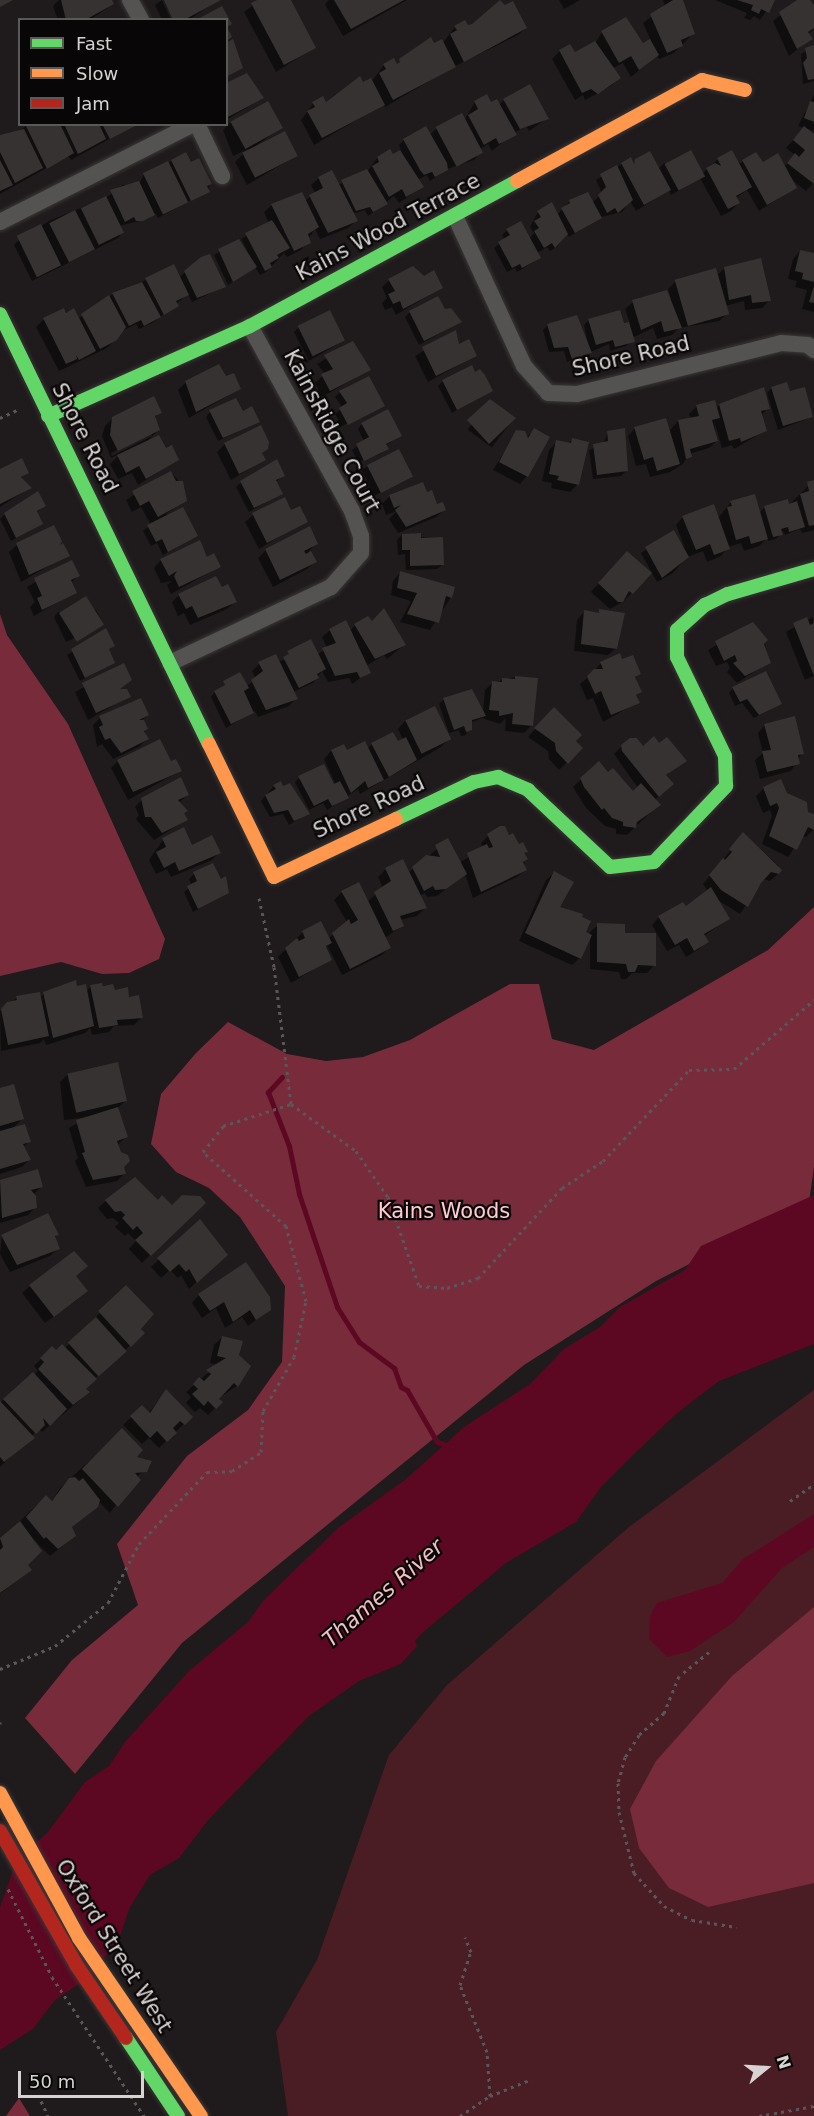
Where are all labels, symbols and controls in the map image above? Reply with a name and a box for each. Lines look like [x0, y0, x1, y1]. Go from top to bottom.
legend [18, 18, 228, 126]
text: Fast [76, 33, 112, 54]
text: Slow [76, 63, 118, 84]
text: Jam [76, 93, 110, 114]
street label: Kains Wood Terrace [292, 168, 484, 286]
street label: Shore Road [570, 330, 692, 382]
street label: KainsRidge Court [278, 345, 386, 517]
street label: Shore Road [47, 379, 123, 497]
street label: Shore Road [309, 770, 429, 844]
park label: Kains Woods [378, 1198, 510, 1224]
water label: Thames River [317, 1533, 449, 1653]
street label: Oxford Street West [50, 1855, 178, 2037]
north arrow [736, 2038, 796, 2098]
text: N [772, 2053, 795, 2072]
scale bar [21, 2059, 147, 2097]
text: 50 m [29, 2071, 75, 2092]

